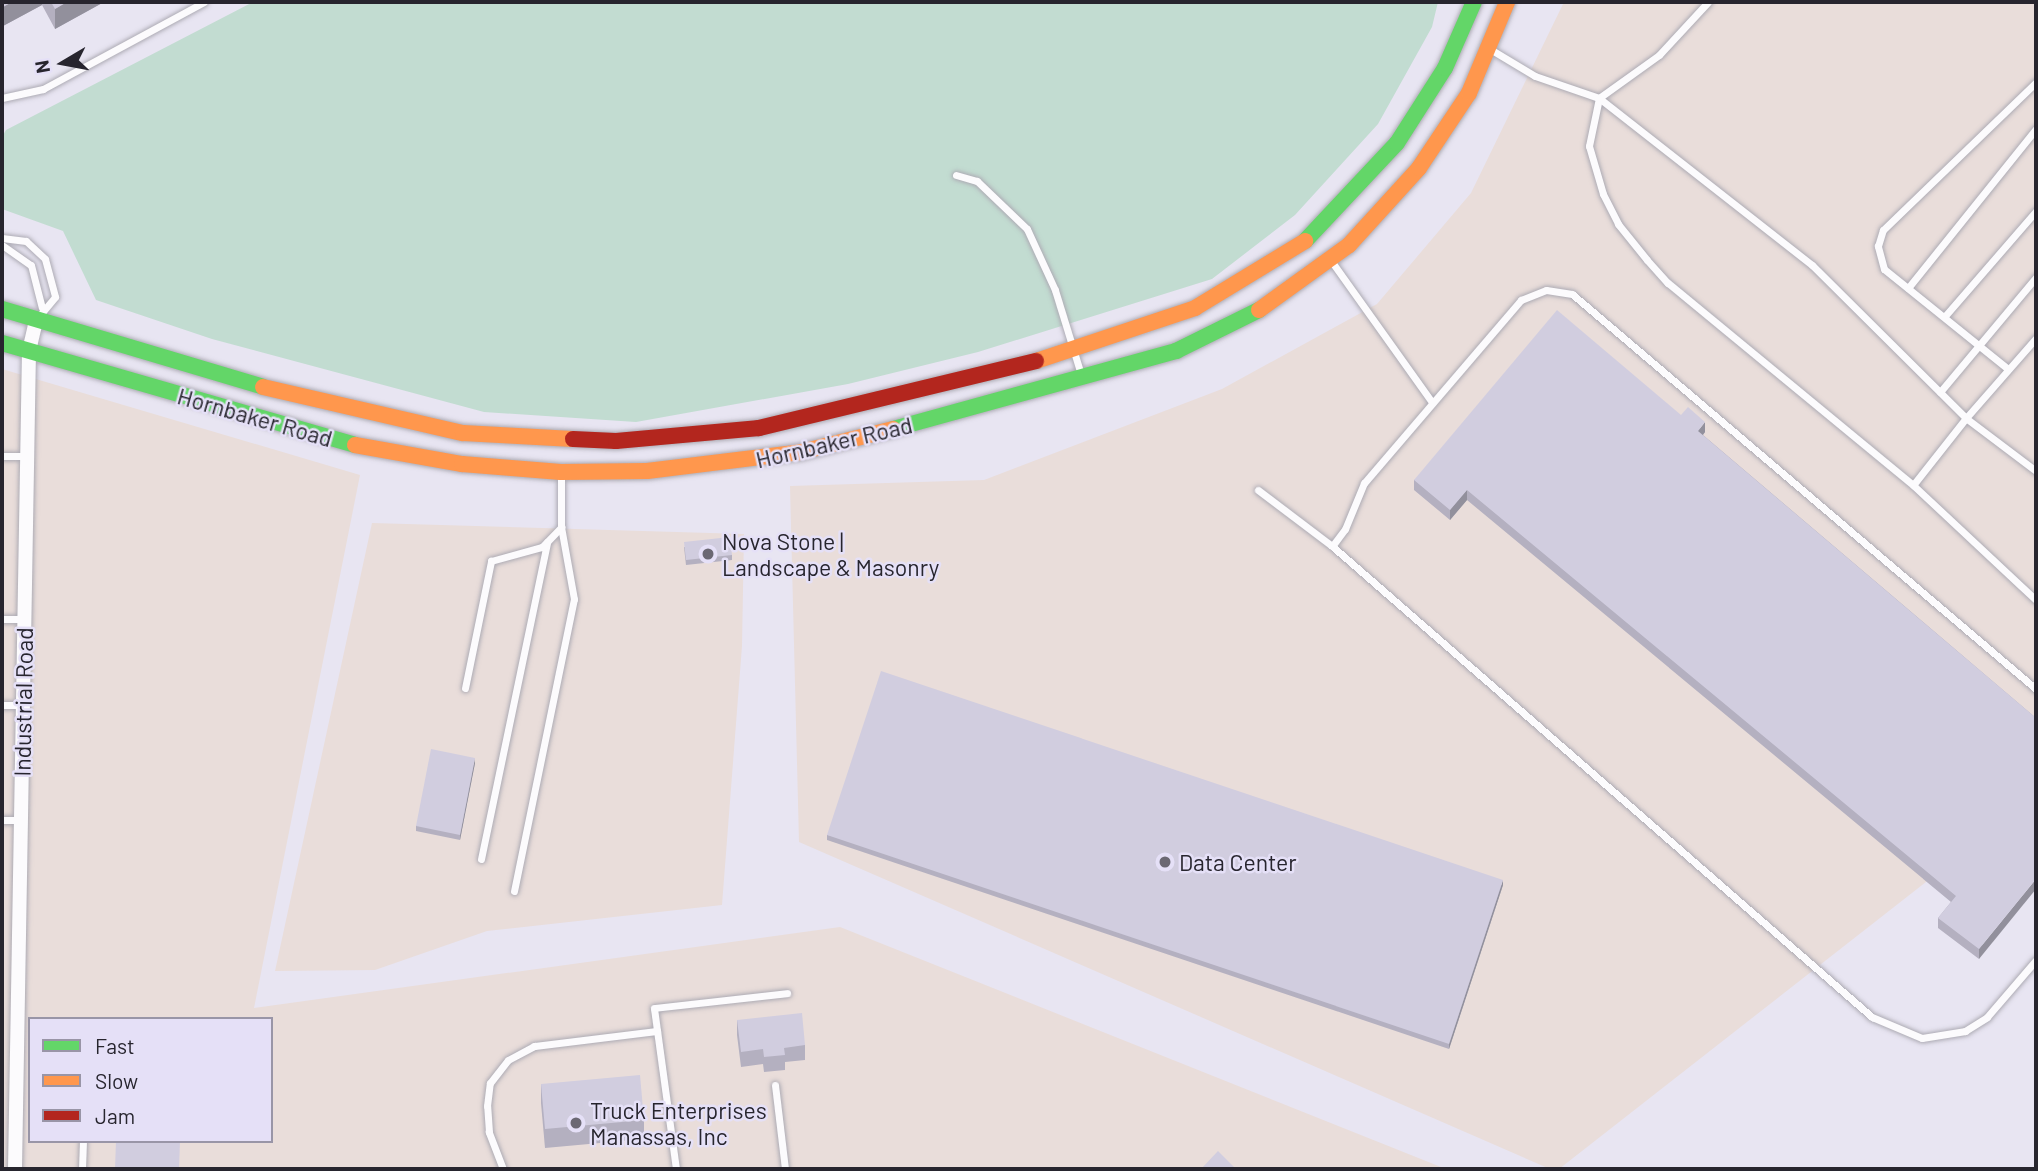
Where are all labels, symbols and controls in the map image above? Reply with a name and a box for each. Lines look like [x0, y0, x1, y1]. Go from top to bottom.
north arrow [28, 28, 98, 98]
text: N [29, 59, 54, 75]
street label: Hornbaker Road [174, 382, 336, 452]
street label: Hornbaker Road [753, 411, 915, 473]
place label: Nova Stone | Landscape & Masonry [722, 527, 939, 581]
marker: Nova Stone | Landscape & Masonry [700, 546, 716, 562]
street label: Industrial Road [8, 627, 38, 777]
place label: Data Center [1179, 848, 1297, 876]
marker: Data Center [1157, 854, 1173, 870]
legend [28, 1017, 273, 1143]
text: Fast [95, 1033, 135, 1058]
text: Slow [95, 1068, 138, 1093]
place label: Truck Enterprises Manassas, Inc [590, 1096, 767, 1150]
text: Jam [95, 1103, 135, 1128]
marker: Truck Enterprises Manassas, Inc [568, 1115, 584, 1131]

